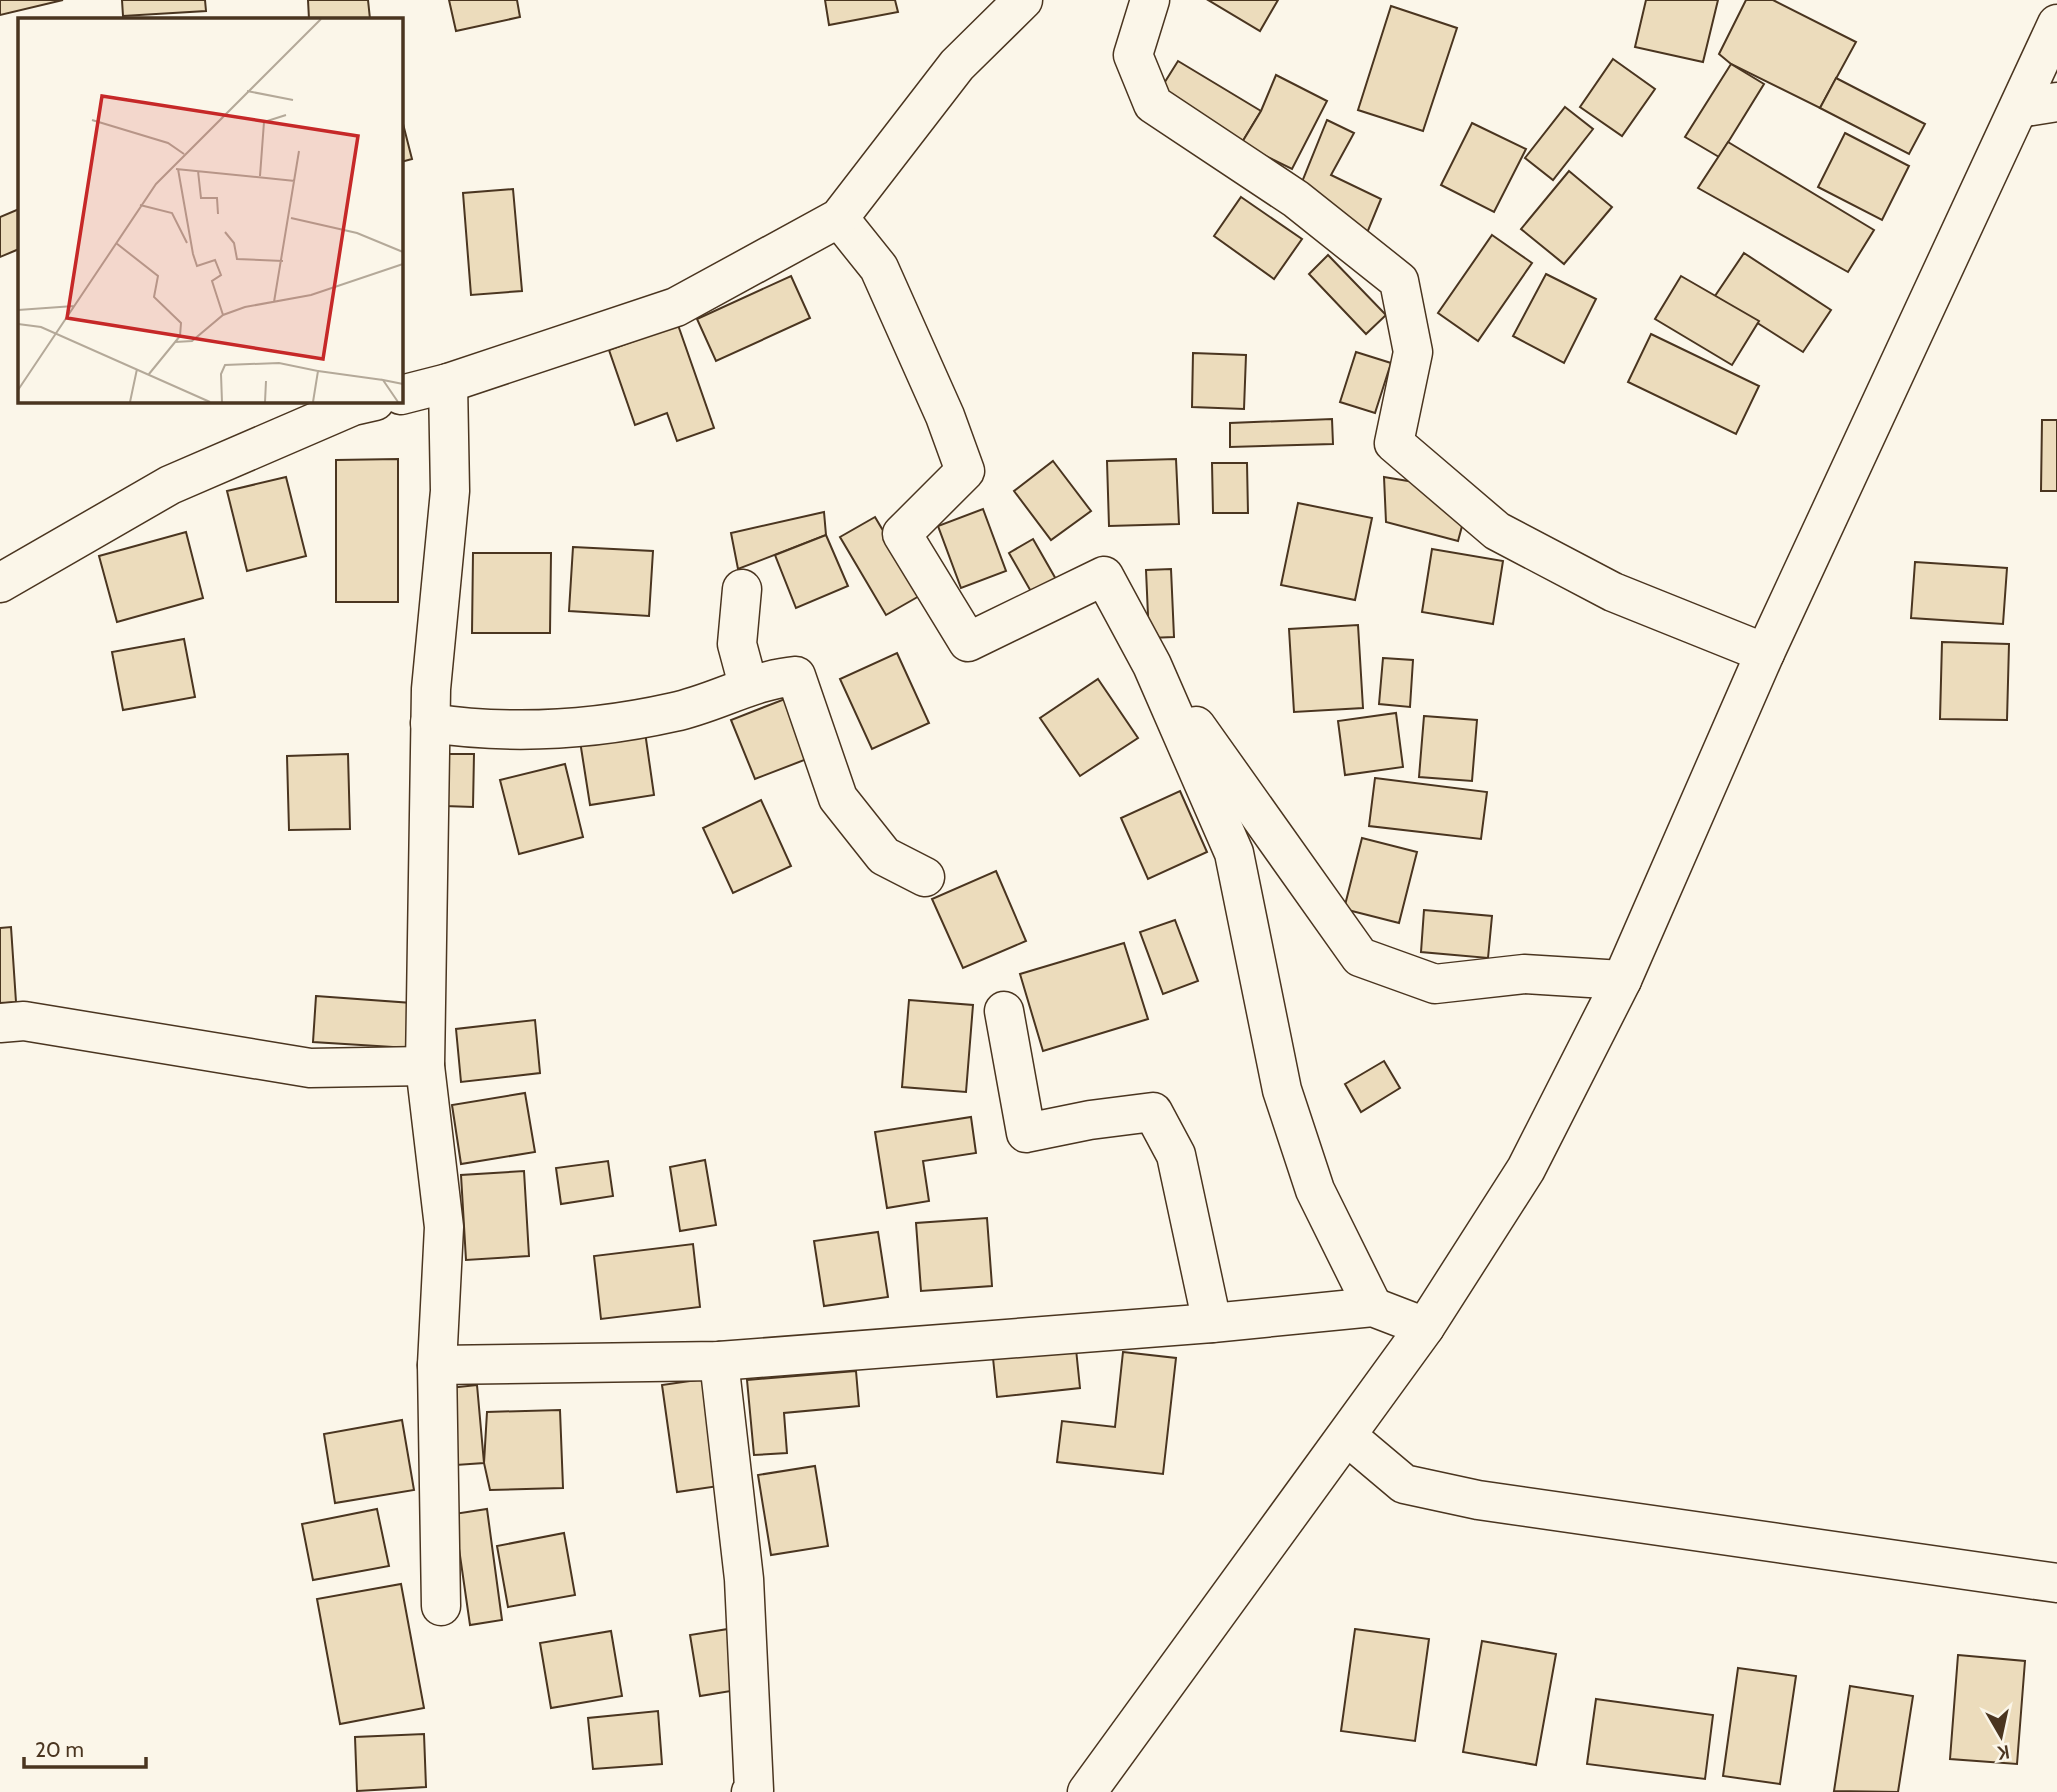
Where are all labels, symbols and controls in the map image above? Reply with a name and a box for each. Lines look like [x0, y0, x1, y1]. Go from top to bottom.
inset map [18, 18, 402, 402]
north arrow [1966, 1701, 2036, 1771]
scale bar [24, 1726, 147, 1770]
text: 20 m [35, 1737, 84, 1762]
text: K [1996, 1740, 2011, 1765]

